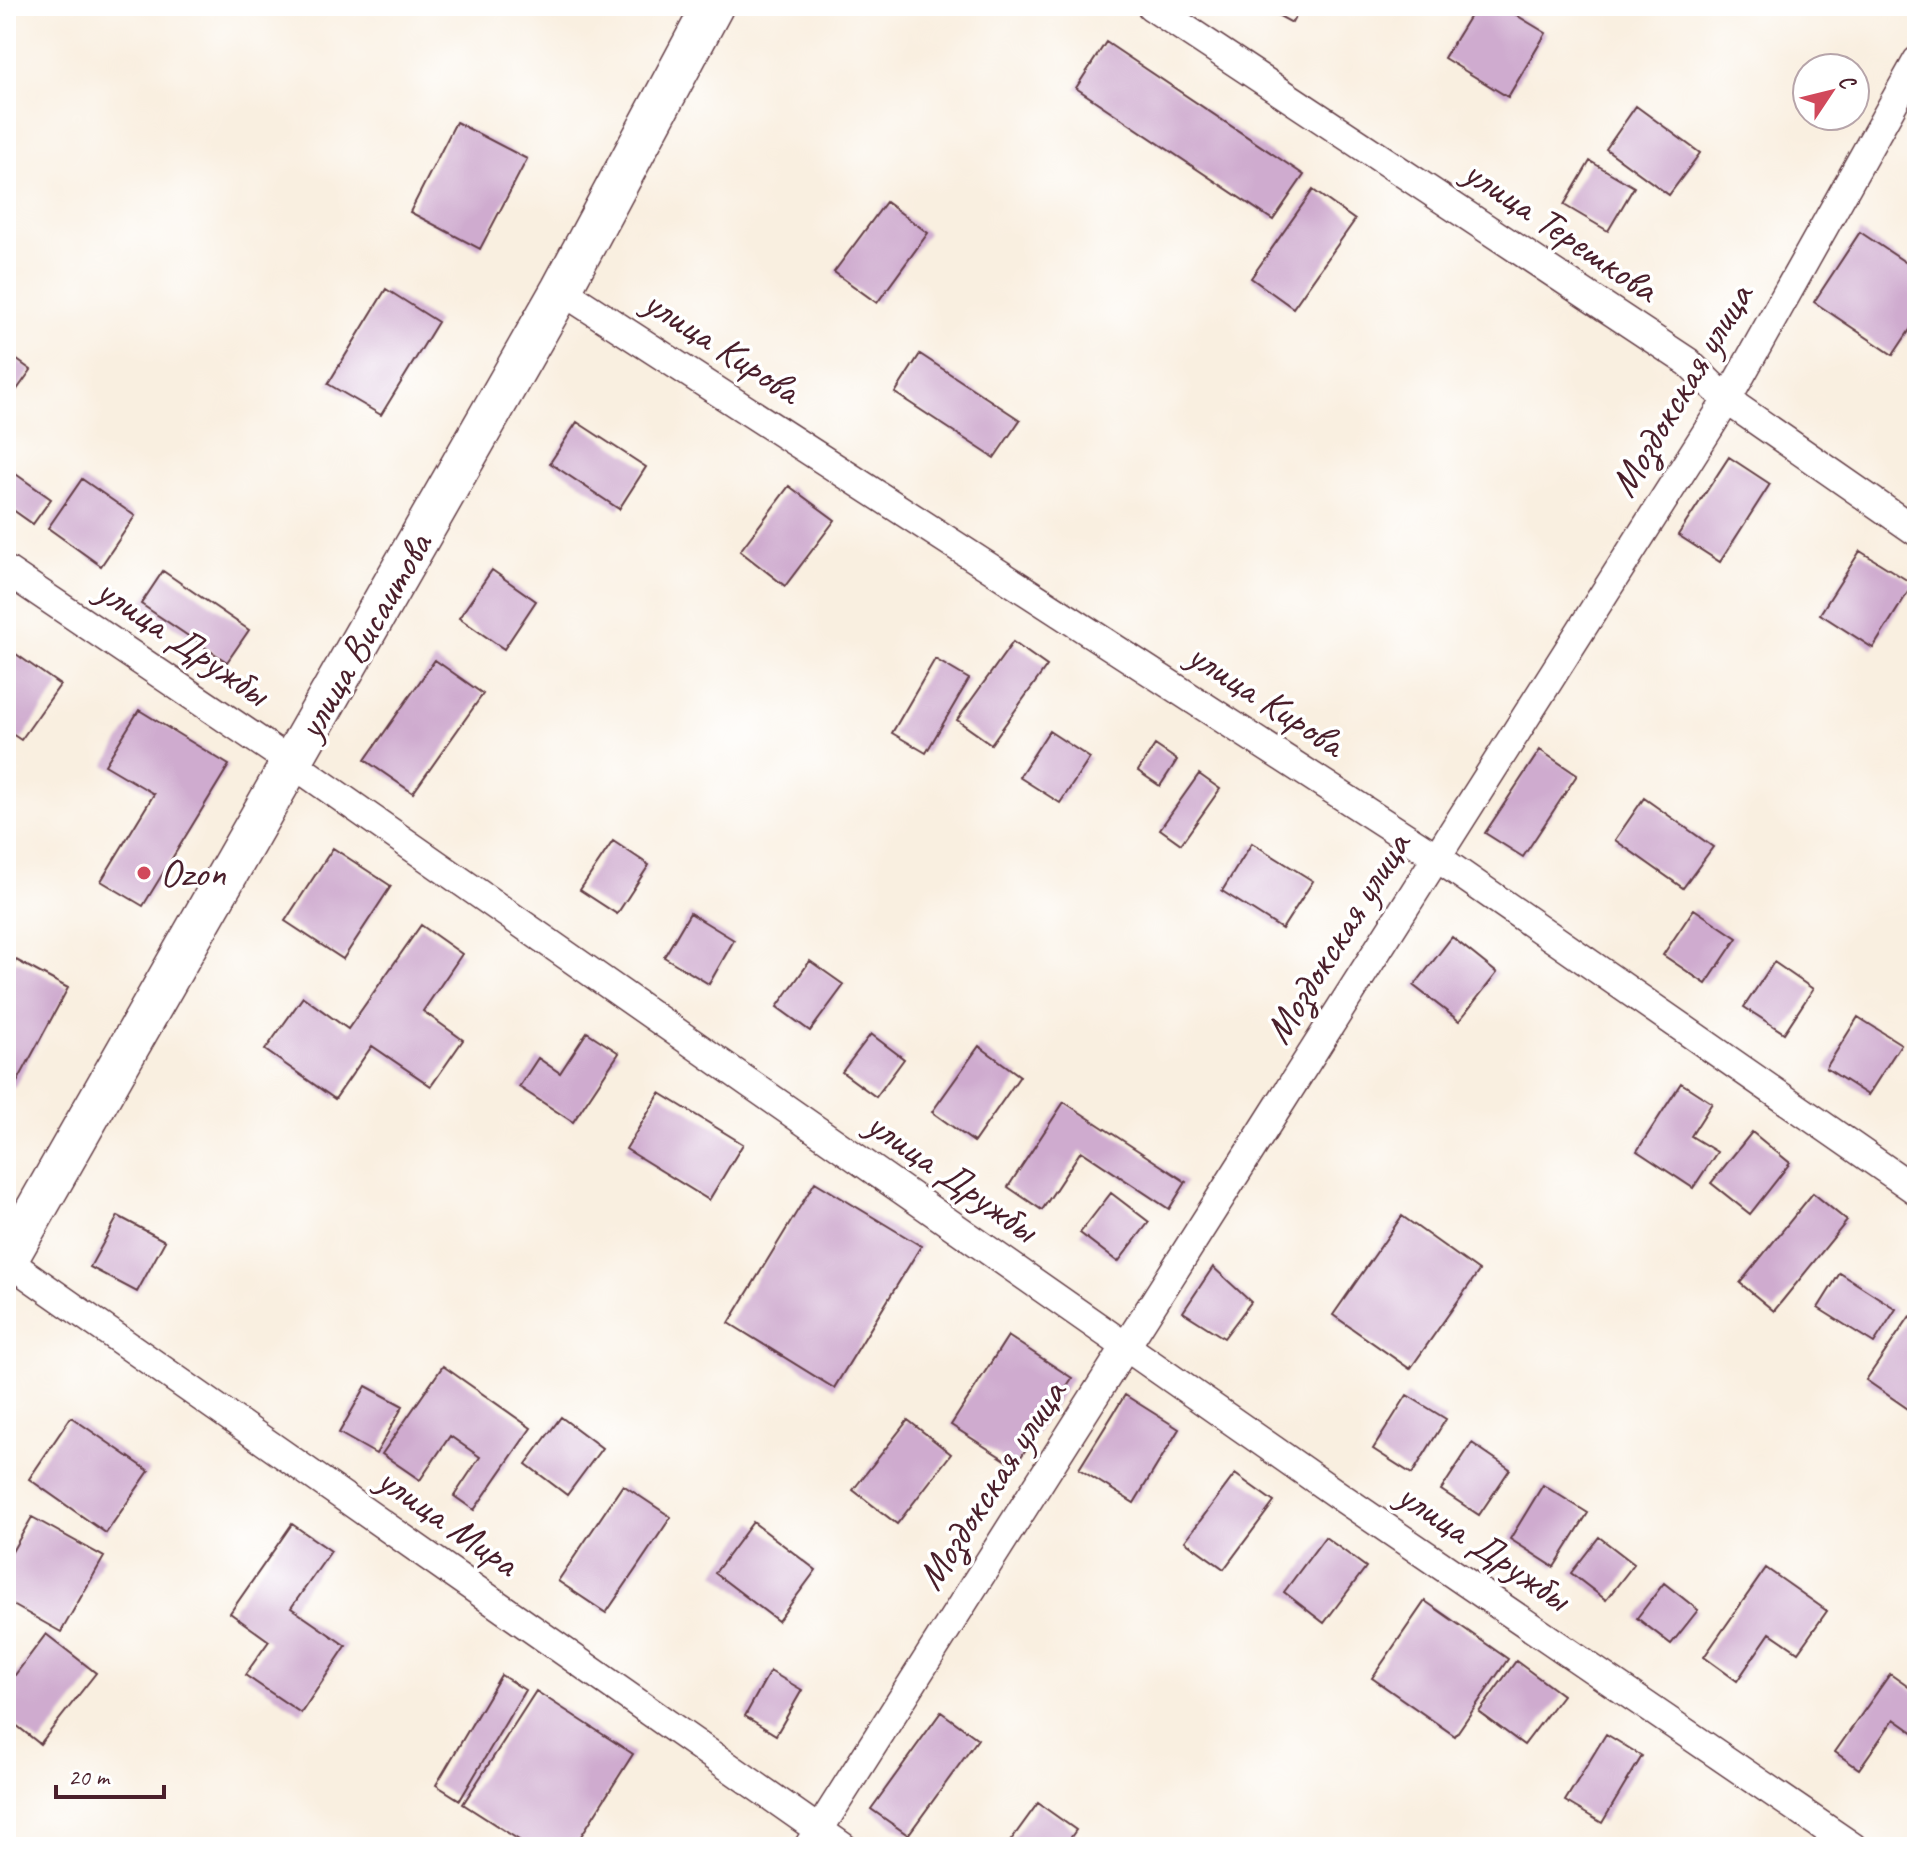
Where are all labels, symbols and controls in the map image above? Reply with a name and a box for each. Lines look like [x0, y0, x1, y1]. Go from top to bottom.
north arrow [1791, 52, 1871, 132]
text: С [1832, 69, 1863, 96]
street label: улица Терешкова [1453, 146, 1670, 315]
street label: Моздокская улица [1598, 273, 1765, 505]
street label: улица Кирова [633, 276, 813, 417]
street label: улица Висаитова [284, 521, 445, 750]
street label: улица Дружбы [85, 564, 281, 719]
street label: улица Кирова [1177, 629, 1357, 770]
street label: Моздокская улица [1252, 821, 1423, 1053]
place label: Ozon [160, 848, 227, 898]
marker: Ozon [135, 864, 153, 882]
street label: улица Дружбы [855, 1098, 1050, 1255]
street label: Моздокская улица [905, 1369, 1078, 1599]
street label: улица Мира [366, 1453, 531, 1589]
street label: улица Дружбы [1386, 1469, 1582, 1624]
scale bar [56, 1749, 164, 1799]
text: 20 m [68, 1762, 111, 1792]

